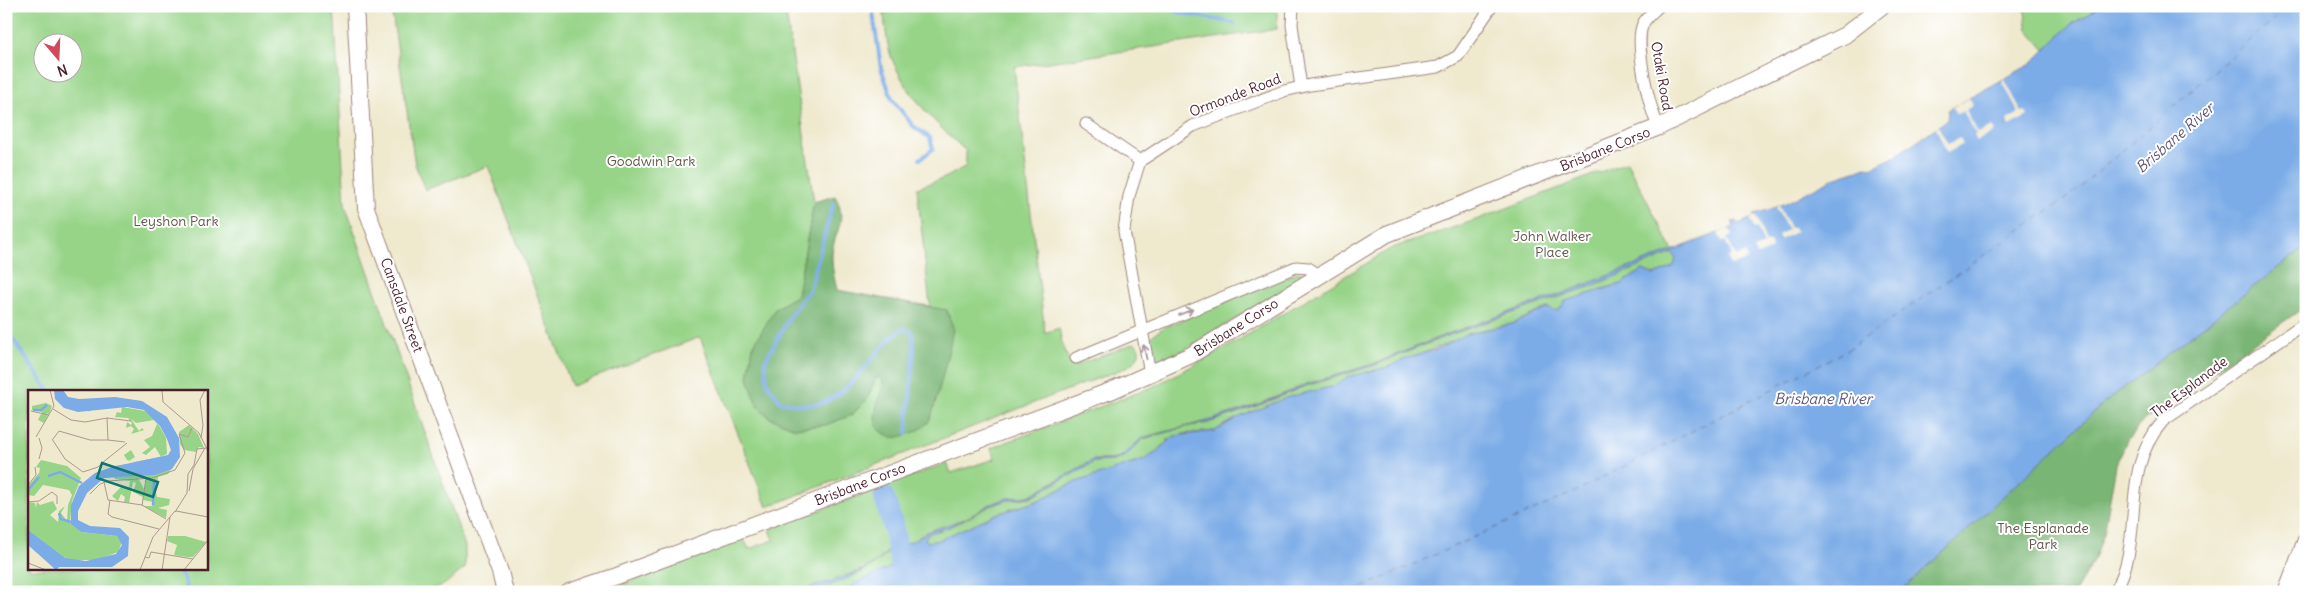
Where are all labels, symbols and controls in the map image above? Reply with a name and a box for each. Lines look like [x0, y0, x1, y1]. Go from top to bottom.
north arrow [32, 32, 82, 82]
street label: Otaki Road [1647, 40, 1677, 112]
text: N [55, 60, 70, 80]
street label: Ormonde Road [1187, 69, 1283, 121]
water label: Brisbane River [2132, 97, 2219, 177]
street label: Brisbane Corso [1557, 123, 1653, 175]
park label: Goodwin Park [607, 152, 695, 170]
park label: Leyshon Park [133, 212, 219, 230]
park label: John Walker Place [1513, 227, 1591, 261]
street label: Cansdale Street [377, 255, 428, 355]
street label: Brisbane Corso [1191, 294, 1282, 360]
one-way arrow [1178, 306, 1193, 316]
one-way arrow [1140, 345, 1149, 361]
street label: The Esplanade [2147, 352, 2231, 422]
water label: Brisbane River [1774, 389, 1874, 408]
inset map [28, 390, 208, 570]
street label: Brisbane Corso [812, 458, 908, 510]
park label: The Esplanade Park [1997, 519, 2089, 553]

